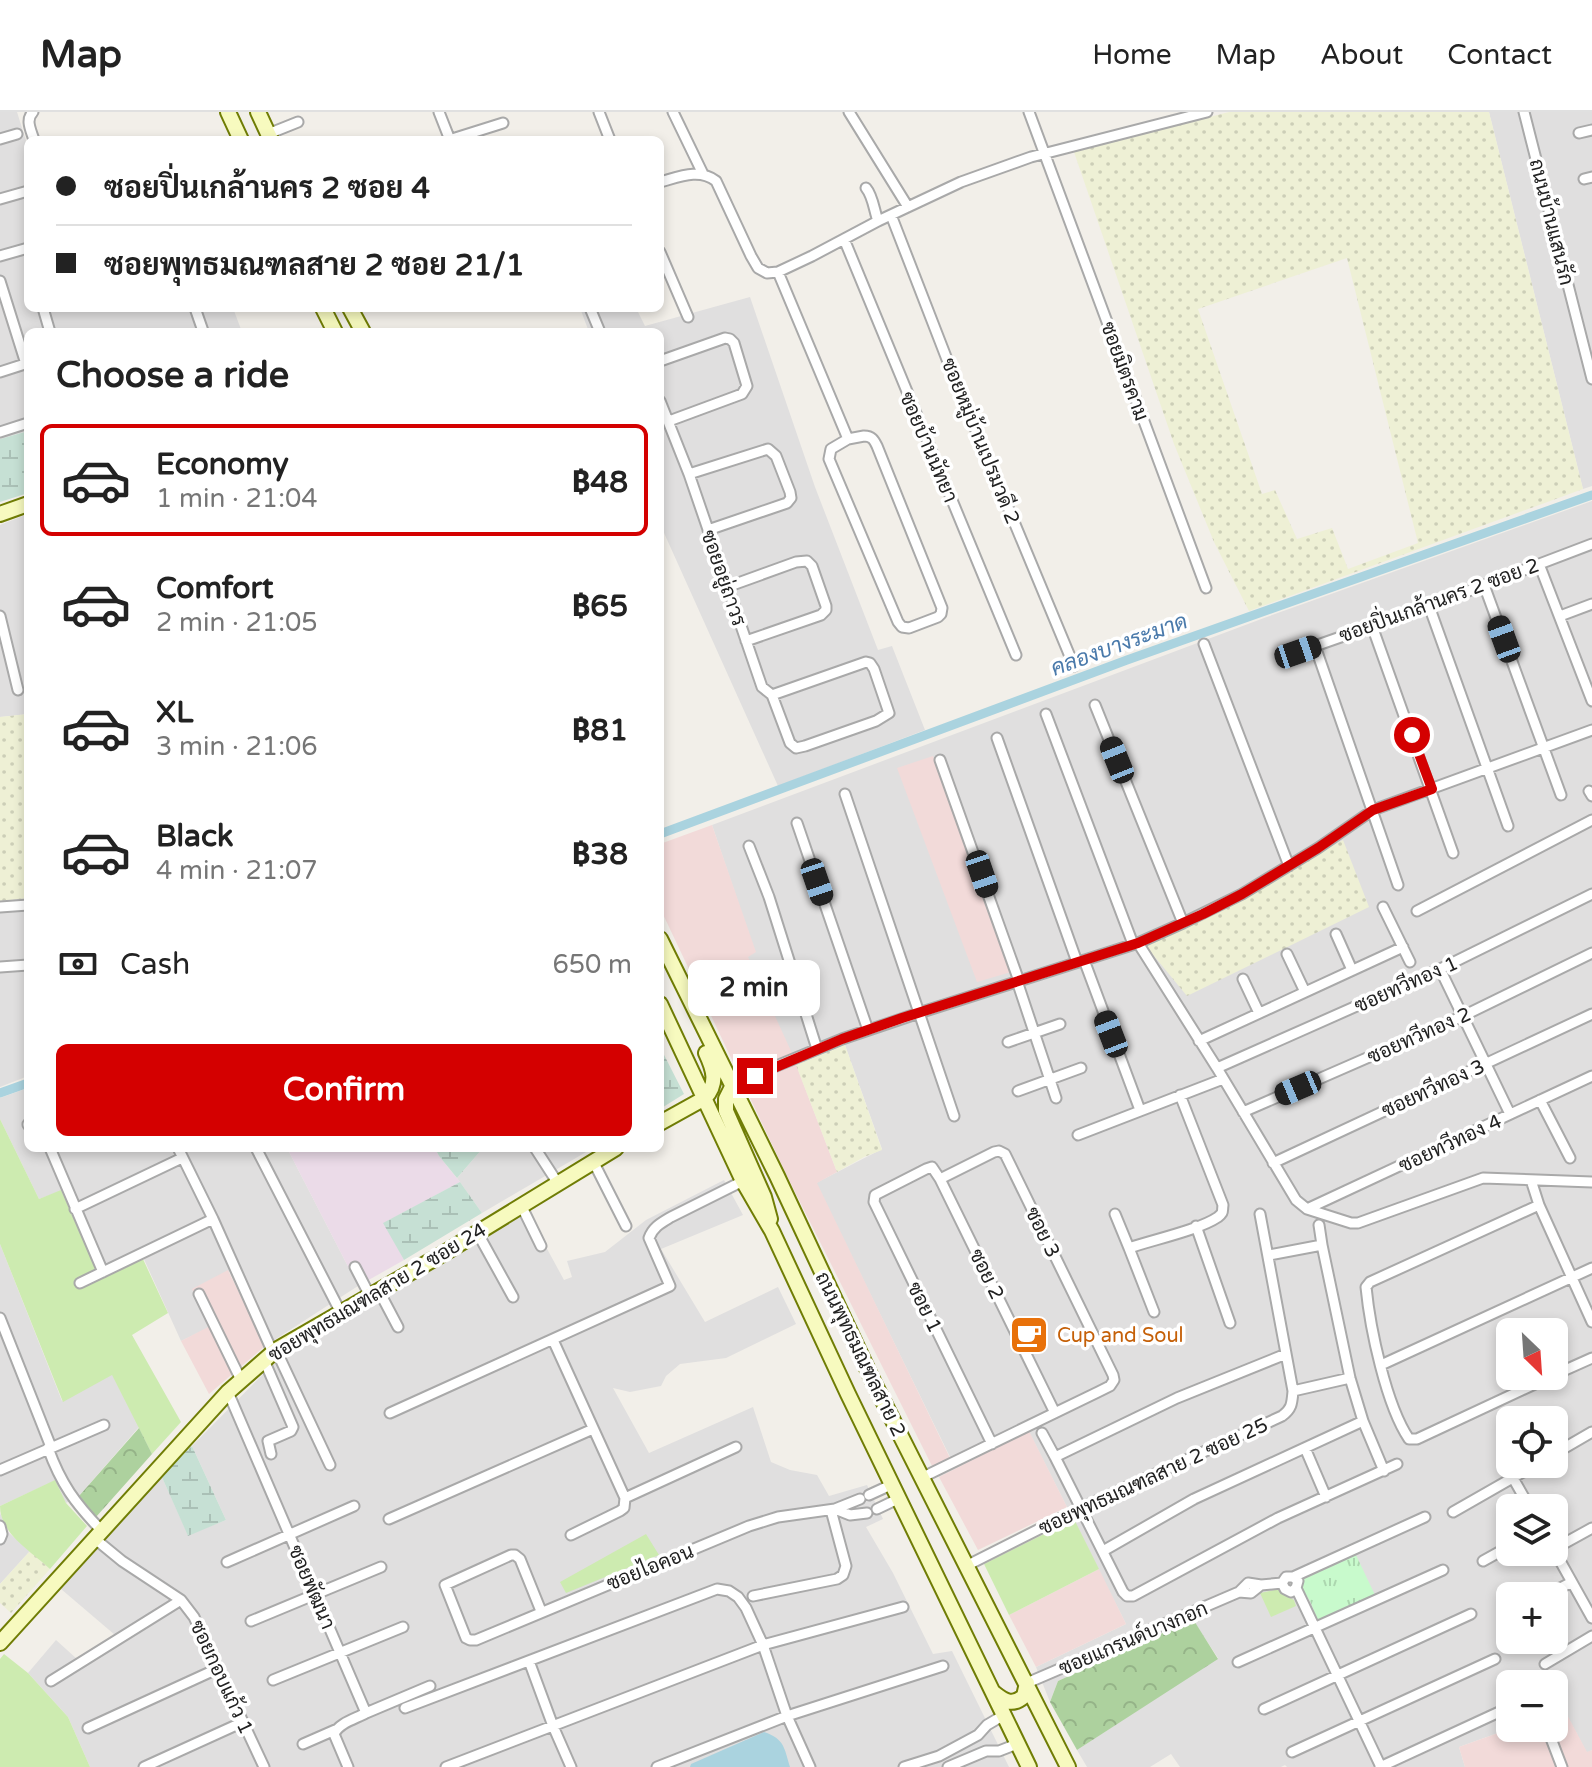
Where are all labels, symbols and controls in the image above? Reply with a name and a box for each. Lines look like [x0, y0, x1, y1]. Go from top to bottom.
text: Map [40, 32, 122, 78]
text: Home [1092, 38, 1172, 72]
text: Map [1216, 38, 1276, 72]
text: About [1320, 38, 1403, 72]
text: Contact [1447, 38, 1552, 72]
street label: ถนนบ้านแสนรัก [1524, 156, 1579, 288]
text: ซอยปิ่นเกล้านคร 2 ซอย 4 [104, 170, 430, 207]
text: ซอยพุทธมณฑลสาย 2 ซอย 21/1 [104, 247, 525, 284]
street label: ซอยมิตรคาม [1095, 318, 1154, 424]
text: Choose a ride [56, 354, 289, 397]
street label: ซอยหมู่บ้านเปรมวดี 2 [934, 354, 1026, 529]
street label: ซอยบ้านนัทยา [894, 388, 963, 506]
icon: car [60, 444, 132, 516]
text: Economy [156, 446, 289, 483]
text: ฿48 [572, 464, 628, 501]
text: 1 min · 21:04 [156, 483, 318, 514]
street label: ซอยอยู่ถาวร [694, 527, 752, 630]
street label: ซอยปิ่นเกล้านคร 2 ซอย 2 [1334, 549, 1543, 648]
icon: car [60, 568, 132, 640]
text: Comfort [156, 570, 274, 607]
text: ฿65 [572, 588, 628, 625]
text: 2 min · 21:05 [156, 607, 318, 638]
water label: คลองบางระมาด [1048, 608, 1191, 682]
car [1485, 612, 1523, 666]
car [1271, 633, 1325, 671]
icon: car [60, 692, 132, 764]
text: XL [156, 694, 193, 731]
text: ฿81 [572, 712, 628, 749]
route start [1394, 717, 1430, 753]
text: 3 min · 21:06 [156, 731, 318, 762]
car [1097, 733, 1137, 787]
icon: car [60, 816, 132, 888]
text: Black [156, 818, 233, 855]
text: ฿38 [572, 836, 628, 873]
car [963, 847, 1001, 901]
text: 4 min · 21:07 [156, 855, 318, 886]
car [798, 855, 836, 909]
icon: cash [56, 942, 100, 986]
text: Cash [120, 946, 190, 983]
text: 650 m [552, 949, 632, 980]
street label: ซอยทวีทอง 1 [1350, 950, 1462, 1018]
callout: 2 min [689, 960, 821, 1016]
text: 2 min [719, 972, 789, 1003]
street label: ซอยทวีทอง 2 [1363, 1001, 1475, 1069]
car [1091, 1007, 1131, 1061]
button: Confirm [56, 1044, 632, 1136]
street label: ซอยทวีทอง 3 [1377, 1053, 1489, 1123]
route end [737, 1058, 773, 1094]
car [1271, 1068, 1325, 1108]
street label: ซอยทวีทอง 4 [1394, 1108, 1506, 1178]
street label: ซอย 3 [1020, 1203, 1065, 1262]
street label: ซอยพุทธมณฑลสาย 2 ซอย 24 [264, 1218, 491, 1368]
street label: ซอย 2 [964, 1245, 1009, 1304]
street label: ถนนพุทธมณฑลสาย 2 [809, 1268, 910, 1441]
street label: ซอย 1 [902, 1278, 947, 1337]
cafe icon: Cup and Soul [1008, 1314, 1050, 1356]
north arrow [1496, 1318, 1568, 1390]
map controls [1496, 1318, 1568, 1742]
place label: Cup and Soul [1057, 1324, 1184, 1348]
button: locate [1496, 1406, 1568, 1478]
street label: ซอยพุทธมณฑลสาย 2 ซอย 25 [1035, 1413, 1272, 1542]
button: layers [1496, 1494, 1568, 1566]
street label: ซอยไอคอน [603, 1538, 697, 1596]
street label: ซอยพัฒนา [283, 1541, 340, 1633]
button: + [1496, 1582, 1568, 1654]
street label: ซอยแกรนด์บางกอก [1054, 1594, 1211, 1681]
street label: ซอยกอบแก้ว 1 [184, 1616, 259, 1738]
button: − [1496, 1670, 1568, 1742]

